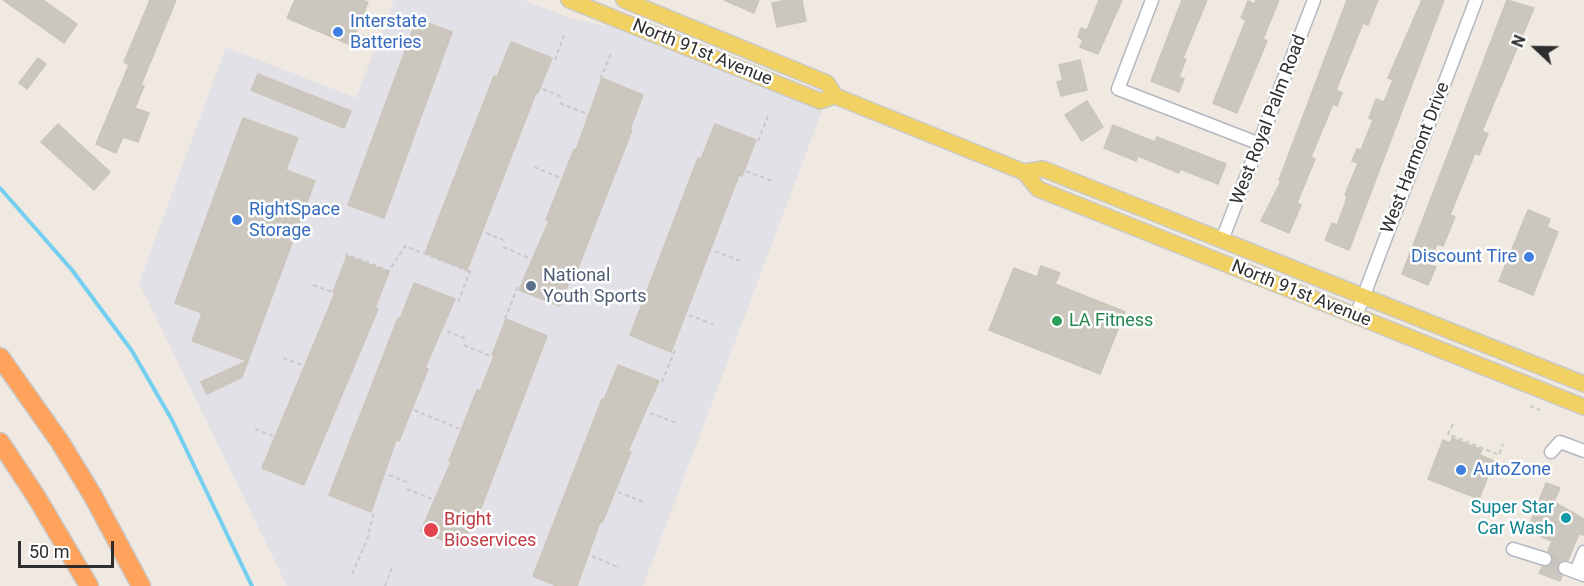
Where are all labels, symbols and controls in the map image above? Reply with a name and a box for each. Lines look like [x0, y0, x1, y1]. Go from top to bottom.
place label: Interstate Batteries [350, 11, 427, 54]
street label: North 91st Avenue [629, 15, 775, 91]
north arrow [1506, 18, 1566, 78]
marker: Interstate Batteries [331, 25, 345, 39]
street label: West Royal Palm Road [1227, 32, 1311, 208]
text: N [1508, 32, 1530, 50]
street label: West Harmont Drive [1377, 79, 1455, 237]
place label: RightSpace Storage [249, 199, 340, 242]
marker: RightSpace Storage [230, 213, 244, 227]
place label: Discount Tire [1411, 246, 1517, 268]
marker: Discount Tire [1522, 250, 1536, 264]
street label: North 91st Avenue [1228, 256, 1374, 332]
place label: National Youth Sports [543, 265, 646, 308]
marker: National Youth Sports [524, 279, 538, 293]
place label: LA Fitness [1069, 310, 1153, 332]
marker: LA Fitness [1050, 314, 1064, 328]
place label: AutoZone [1473, 459, 1551, 481]
marker: AutoZone [1454, 463, 1468, 477]
place label: Super Star Car Wash [1471, 497, 1554, 540]
place label: Bright Bioservices [444, 509, 536, 552]
marker: Super Star Car Wash [1559, 511, 1573, 525]
marker: Bright Bioservices [422, 521, 440, 539]
scale bar [21, 529, 117, 567]
text: 50 m [29, 541, 69, 562]

